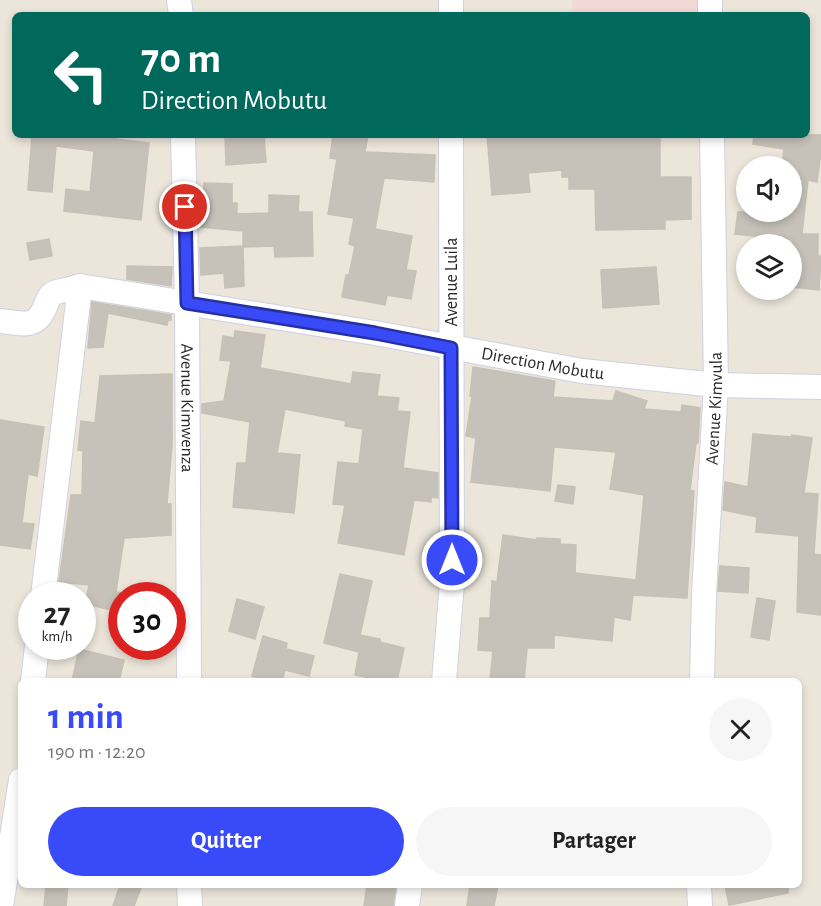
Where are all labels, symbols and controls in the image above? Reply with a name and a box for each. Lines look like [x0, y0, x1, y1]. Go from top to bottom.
icon: left [42, 36, 120, 114]
text: 70 m [141, 38, 221, 80]
text: Direction Mobutu [141, 87, 327, 114]
map controls [736, 156, 802, 300]
button: sound [736, 156, 802, 222]
pin [159, 181, 210, 232]
icon: arrive [168, 190, 201, 223]
button: layers [736, 234, 802, 300]
street label: Avenue Luila [443, 237, 461, 327]
street label: Avenue Kimwenza [177, 343, 196, 473]
street label: Direction Mobutu [480, 345, 605, 383]
street label: Avenue Kimvula [703, 352, 726, 466]
position arrow [420, 528, 484, 592]
speed limit sign: 30 [108, 582, 186, 660]
text: 27 [43, 599, 71, 629]
text: km/h [42, 629, 72, 644]
button: close [709, 698, 772, 761]
text: 1 min [48, 699, 124, 735]
text: 190 m · 12:20 [48, 742, 146, 762]
button: Quitter [48, 807, 404, 876]
button: Partager [416, 807, 772, 876]

